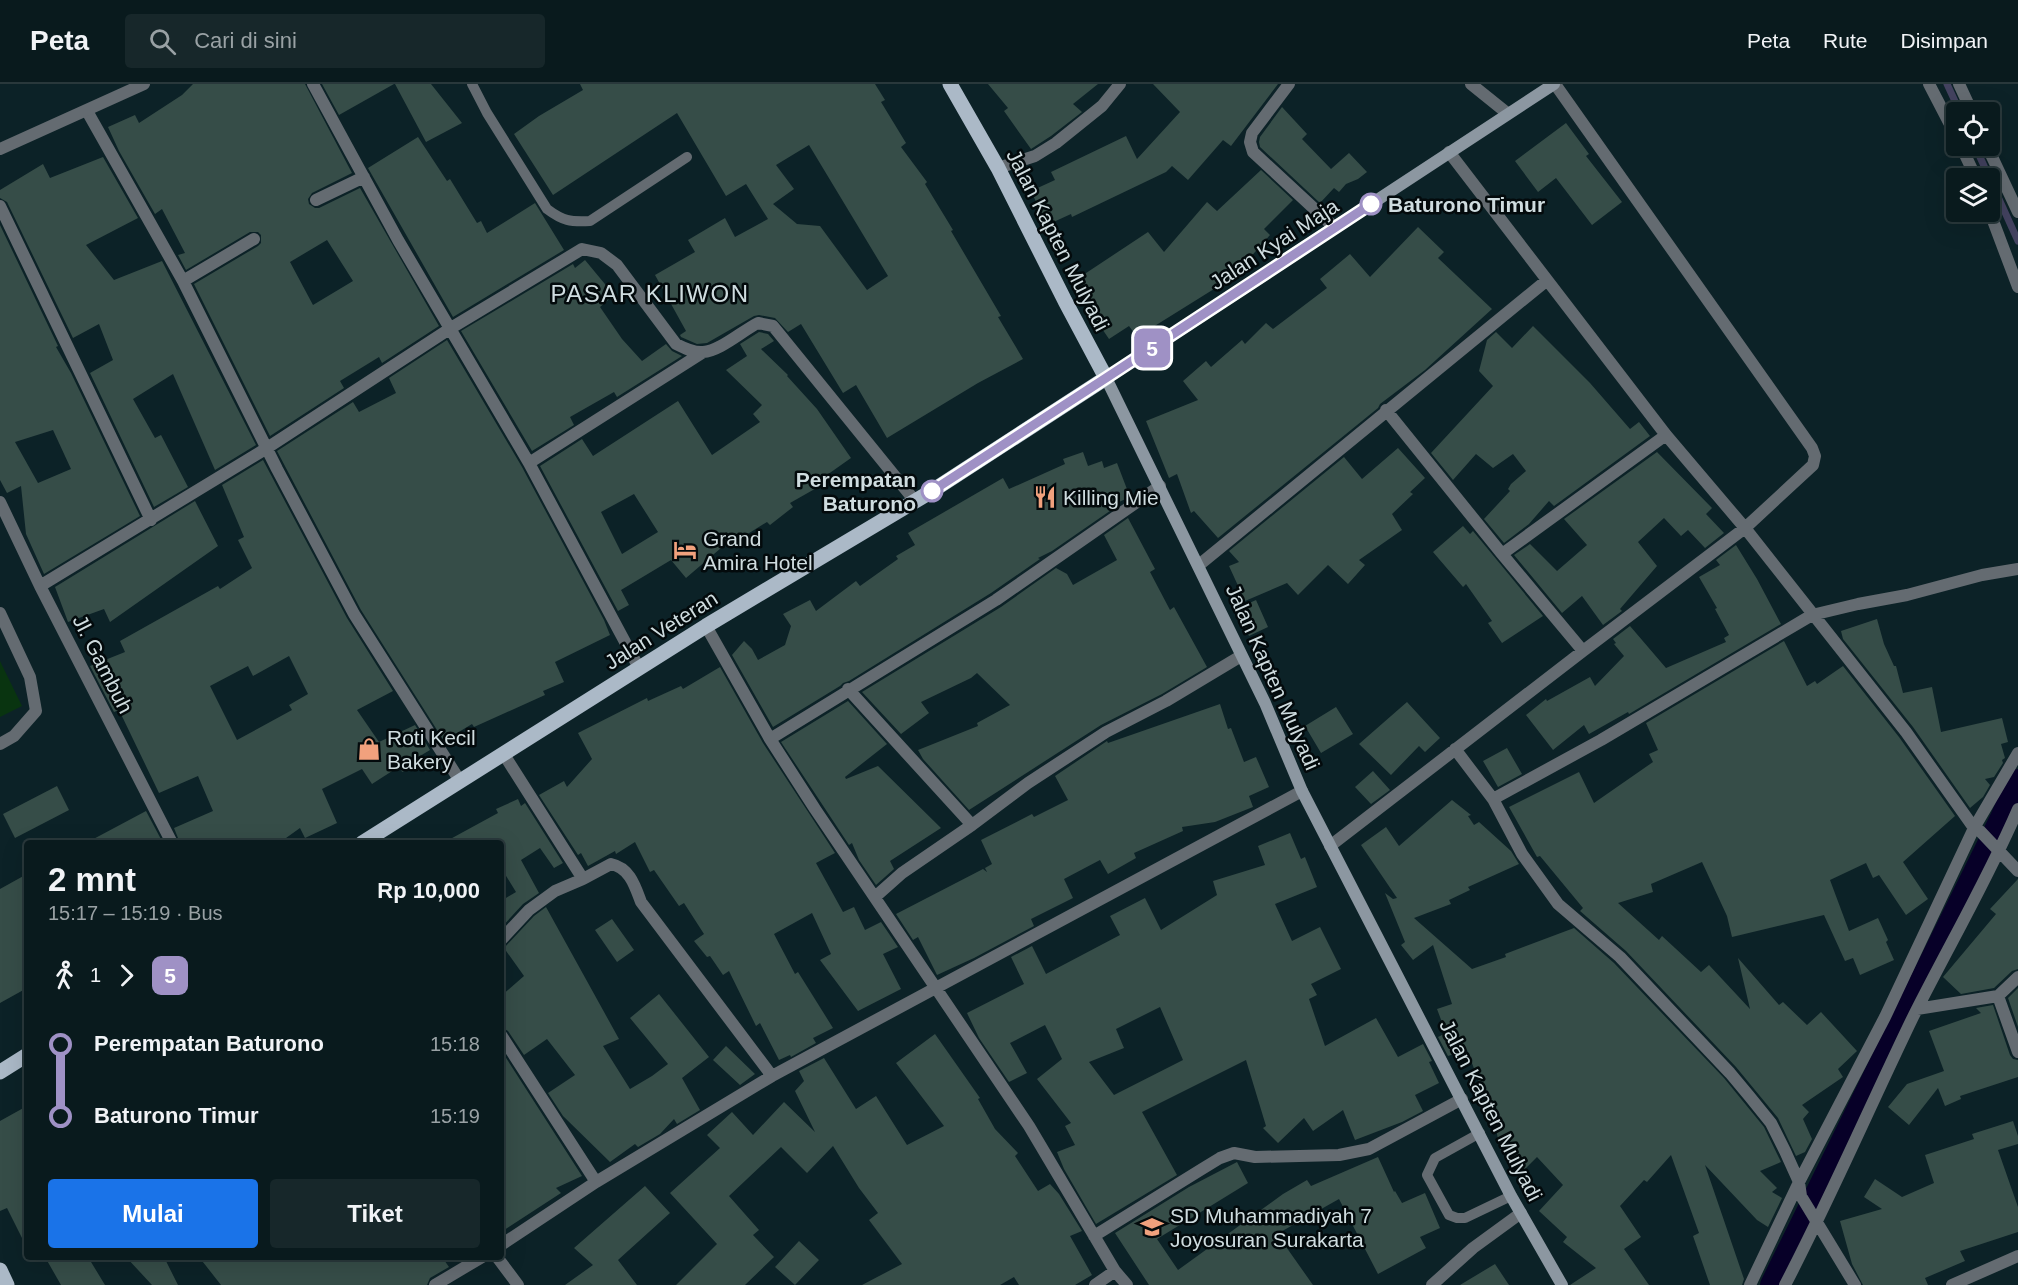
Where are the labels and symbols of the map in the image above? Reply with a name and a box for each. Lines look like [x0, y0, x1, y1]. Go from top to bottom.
street label: Jalan Kapten Mulyadi [1002, 145, 1114, 335]
marker: Baturono Timur [1360, 193, 1382, 215]
place label: Baturono Timur [1388, 193, 1545, 216]
street label: Jalan Kyai Maja [1206, 194, 1343, 294]
district label: PASAR KLIWON [551, 280, 749, 307]
line badge: 5 [1132, 328, 1172, 368]
place label: Perempatan Baturono [796, 468, 916, 515]
marker: Perempatan Baturono [921, 480, 943, 502]
restaurant icon: Killing Mie [1032, 484, 1058, 510]
place label: Killing Mie [1063, 486, 1159, 509]
place label: Grand Amira Hotel [703, 527, 813, 574]
hotel icon: Grand Amira Hotel [672, 537, 698, 563]
street label: Jalan Kapten Mulyadi [1222, 581, 1324, 773]
street label: Jalan Veteran [600, 586, 722, 674]
street label: Jl. Gambuh [68, 611, 138, 717]
place label: Roti Kecil Bakery [387, 726, 476, 773]
shop icon: Roti Kecil Bakery [356, 736, 382, 762]
street label: Jalan Kapten Mulyadi [1435, 1015, 1547, 1205]
place label: SD Muhammadiyah 7 Joyosuran Surakarta [1170, 1204, 1372, 1251]
school or university icon: SD Muhammadiyah 7 Joyosuran Surakarta [1139, 1214, 1165, 1240]

